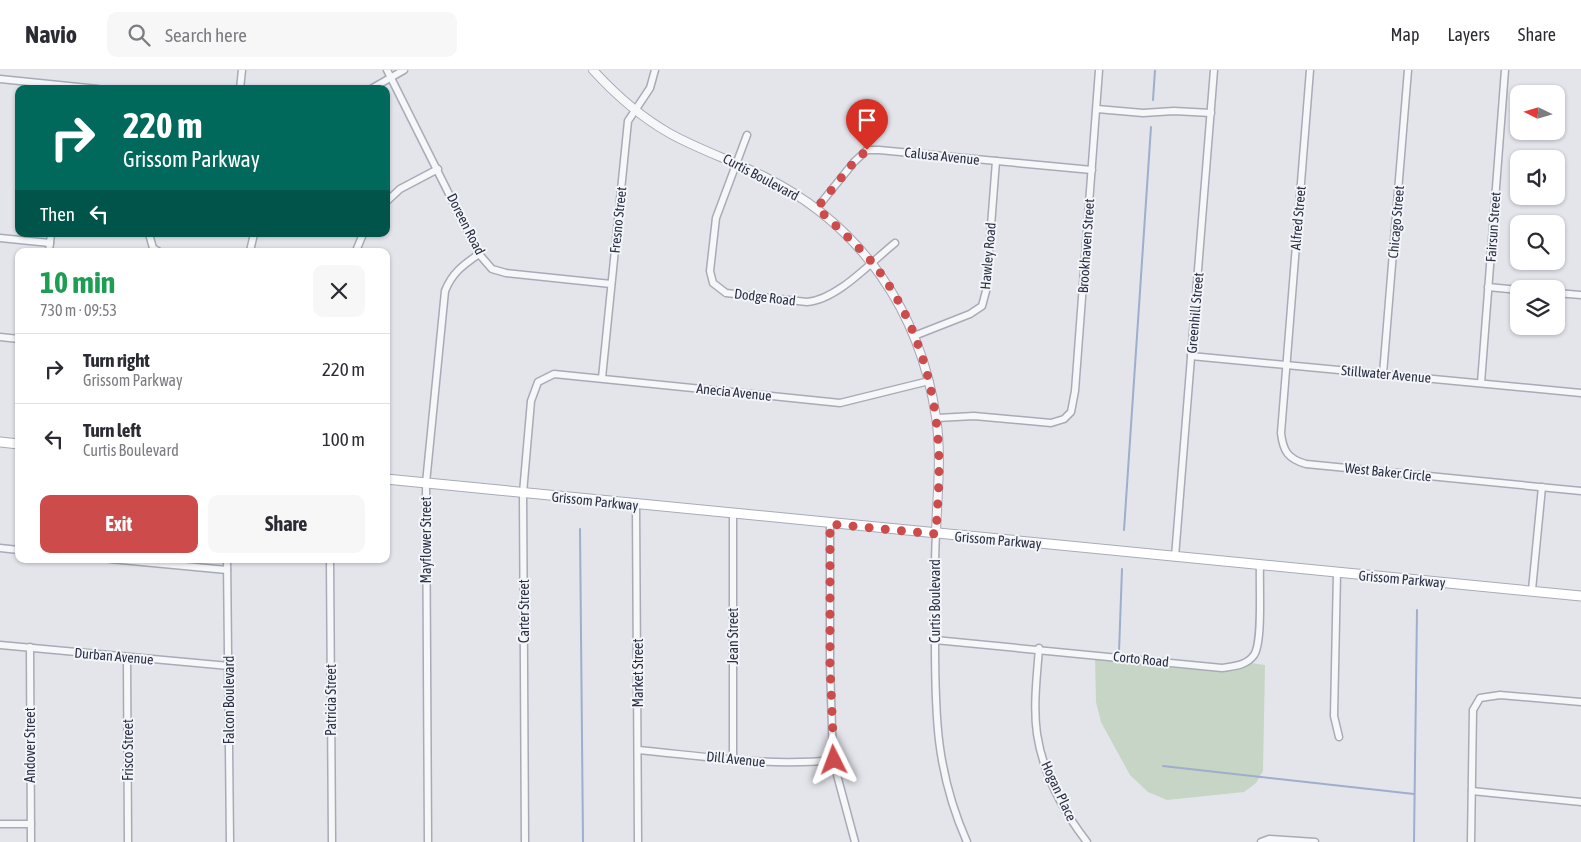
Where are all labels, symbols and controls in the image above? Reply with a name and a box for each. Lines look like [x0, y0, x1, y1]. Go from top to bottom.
search box [107, 12, 457, 57]
text: Navio [25, 21, 77, 48]
icon: search [125, 21, 153, 49]
text: Search here [165, 24, 247, 46]
text: Map [1390, 24, 1419, 45]
text: Layers [1447, 24, 1490, 45]
text: Share [1518, 24, 1556, 45]
north arrow [1510, 85, 1565, 140]
map controls [1510, 85, 1565, 335]
pin [846, 99, 888, 150]
icon: right [40, 105, 105, 170]
text: 220 m [123, 105, 202, 145]
icon: arrive [853, 106, 881, 134]
street label: Calusa Avenue [904, 144, 980, 168]
text: Grissom Parkway [123, 146, 260, 172]
street label: Curtis Boulevard [720, 150, 802, 204]
button: sound [1510, 150, 1565, 205]
street label: Alfred Street [1287, 185, 1309, 251]
street label: Chicago Street [1385, 185, 1407, 259]
street label: Fresno Street [607, 186, 629, 254]
street label: Doreen Road [444, 191, 488, 257]
street label: Fairsun Street [1483, 191, 1503, 263]
street label: Brookhaven Street [1075, 198, 1097, 294]
icon: left [85, 200, 113, 228]
text: Then [40, 203, 75, 225]
button: search [1510, 215, 1565, 270]
street label: Hawley Road [977, 222, 999, 290]
text: 10 min [40, 265, 115, 299]
button: close [313, 265, 365, 317]
street label: Greenhill Street [1183, 272, 1207, 354]
button: layers [1510, 280, 1565, 335]
street label: Dodge Road [733, 285, 797, 309]
text: 730 m · 09:53 [40, 301, 117, 319]
text: Turn right [83, 349, 150, 371]
icon: right [40, 355, 68, 383]
text: 220 m [322, 358, 365, 380]
street label: Stillwater Avenue [1340, 362, 1432, 386]
text: Grissom Parkway [83, 371, 183, 389]
street label: Anecia Avenue [696, 380, 772, 404]
text: Turn left [83, 419, 141, 441]
icon: left [40, 425, 68, 453]
text: 100 m [322, 428, 365, 450]
text: Curtis Boulevard [83, 441, 179, 459]
street label: West Baker Circle [1344, 459, 1432, 485]
street label: Grissom Parkway [551, 488, 639, 514]
button: Exit [40, 495, 198, 553]
button: Share [208, 495, 365, 553]
street label: Mayflower Street [418, 497, 434, 583]
street label: Grissom Parkway [954, 528, 1042, 552]
street label: Curtis Boulevard [927, 559, 943, 643]
street label: Grissom Parkway [1358, 567, 1446, 591]
street label: Carter Street [516, 579, 532, 643]
street label: Jean Street [725, 608, 741, 664]
street label: Market Street [630, 639, 646, 707]
street label: Durban Avenue [74, 645, 154, 667]
street label: Corto Road [1112, 648, 1170, 670]
street label: Falcon Boulevard [221, 656, 237, 744]
street label: Patricia Street [323, 664, 339, 736]
street label: Andover Street [22, 707, 38, 783]
street label: Frisco Street [120, 719, 136, 781]
position arrow [807, 733, 859, 785]
street label: Dill Avenue [706, 748, 766, 770]
street label: Hogan Place [1038, 758, 1080, 824]

